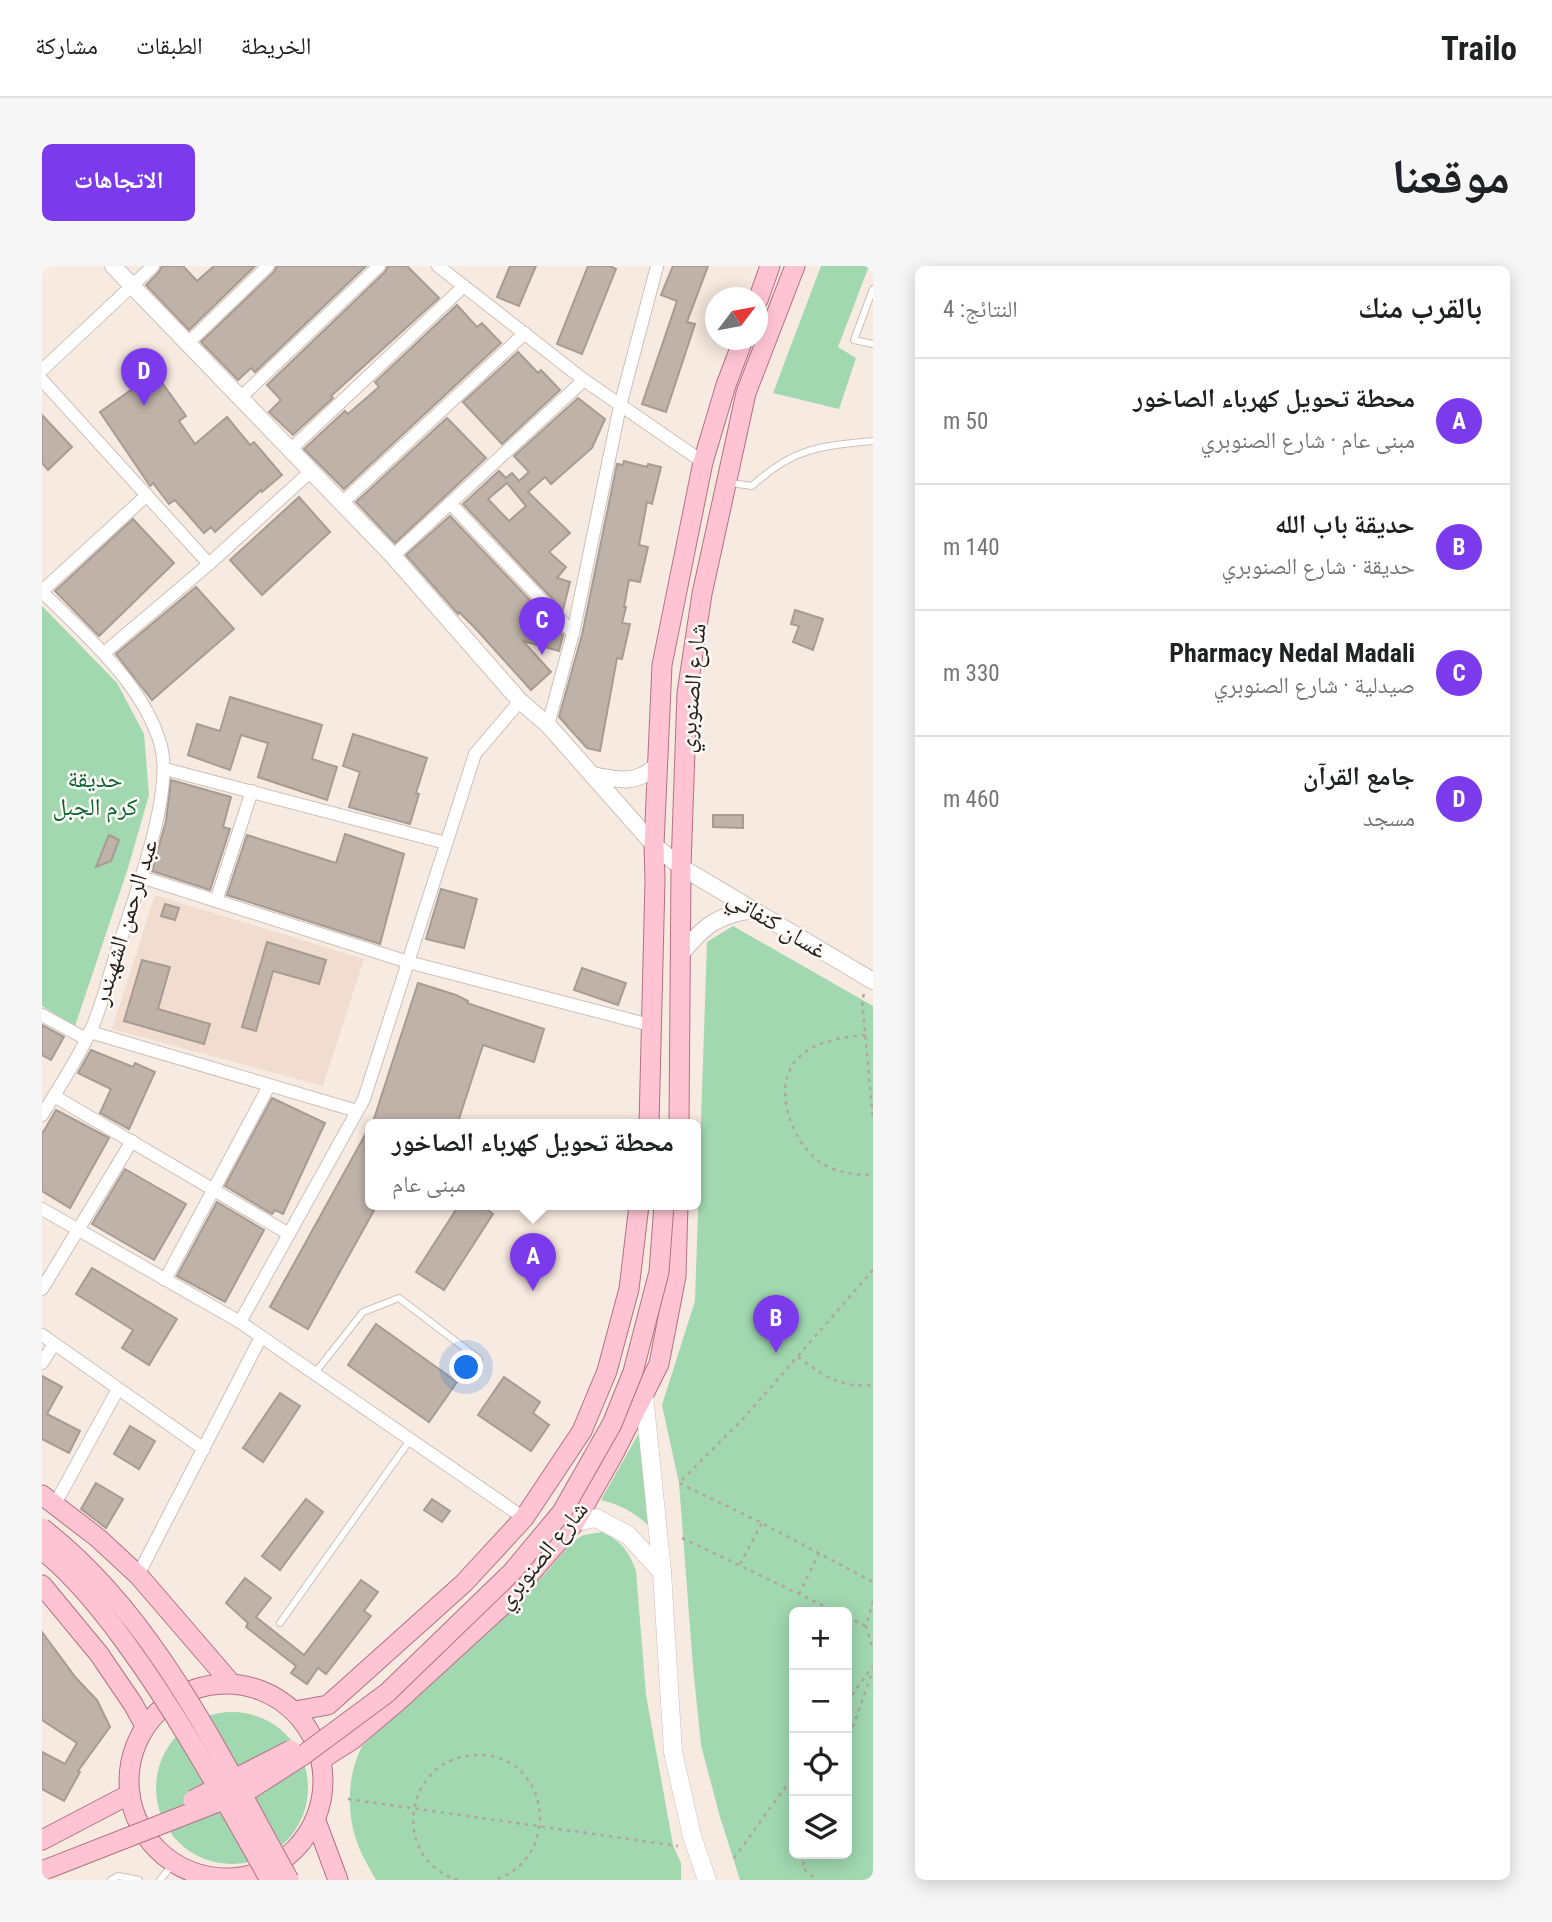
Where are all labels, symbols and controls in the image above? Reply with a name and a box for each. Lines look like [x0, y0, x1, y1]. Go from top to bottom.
text: Trailo [1441, 29, 1517, 68]
text: مشاركة [35, 32, 98, 60]
text: الطبقات [136, 32, 203, 60]
text: الخريطة [241, 32, 311, 60]
button: الاتجاهات [42, 144, 195, 221]
text: موقعنا [1392, 148, 1510, 205]
north arrow [705, 287, 768, 350]
text: بالقرب منك [1358, 290, 1482, 325]
text: النتائج: 4 [943, 296, 1018, 323]
pin: D [121, 348, 167, 406]
text: محطة تحويل كهرباء الصاخور [1133, 383, 1415, 413]
text: 50 m [943, 408, 988, 435]
text: A [1452, 408, 1466, 435]
text: مبنى عام · شارع الصنوبري [1201, 427, 1415, 454]
text: حديقة باب الله [1275, 509, 1415, 539]
text: 140 m [943, 534, 1000, 561]
text: B [1453, 534, 1465, 561]
text: حديقة · شارع الصنوبري [1222, 553, 1415, 580]
pin: C [519, 597, 565, 655]
street label: شارع الصنوبري [672, 622, 717, 754]
text: Pharmacy Nedal Madali [1169, 638, 1415, 668]
text: 330 m [943, 660, 1000, 687]
text: C [1452, 660, 1466, 687]
text: صيدلية · شارع الصنوبري [1213, 672, 1415, 699]
text: جامع القرآن [1303, 761, 1415, 791]
park label: حديقة كرم الجبل [53, 765, 137, 823]
text: 460 m [943, 786, 1000, 813]
text: D [1453, 786, 1466, 813]
text: مسجد [1363, 805, 1415, 832]
street label: عبد الرحمن الشهبندر [86, 836, 163, 1009]
street label: غسان كنفاتي [720, 883, 832, 969]
popup [365, 1119, 701, 1210]
text: محطة تحويل كهرباء الصاخور [392, 1127, 674, 1157]
text: مبنى عام [392, 1171, 466, 1198]
pin: A [510, 1233, 556, 1291]
pin: B [753, 1295, 799, 1353]
your location [449, 1350, 483, 1384]
street label: شارع الصنوبري [490, 1496, 598, 1618]
map controls [789, 1607, 852, 1859]
button: + [789, 1607, 852, 1670]
button: − [789, 1670, 852, 1733]
button: locate [789, 1733, 852, 1796]
button: layers [789, 1796, 852, 1859]

